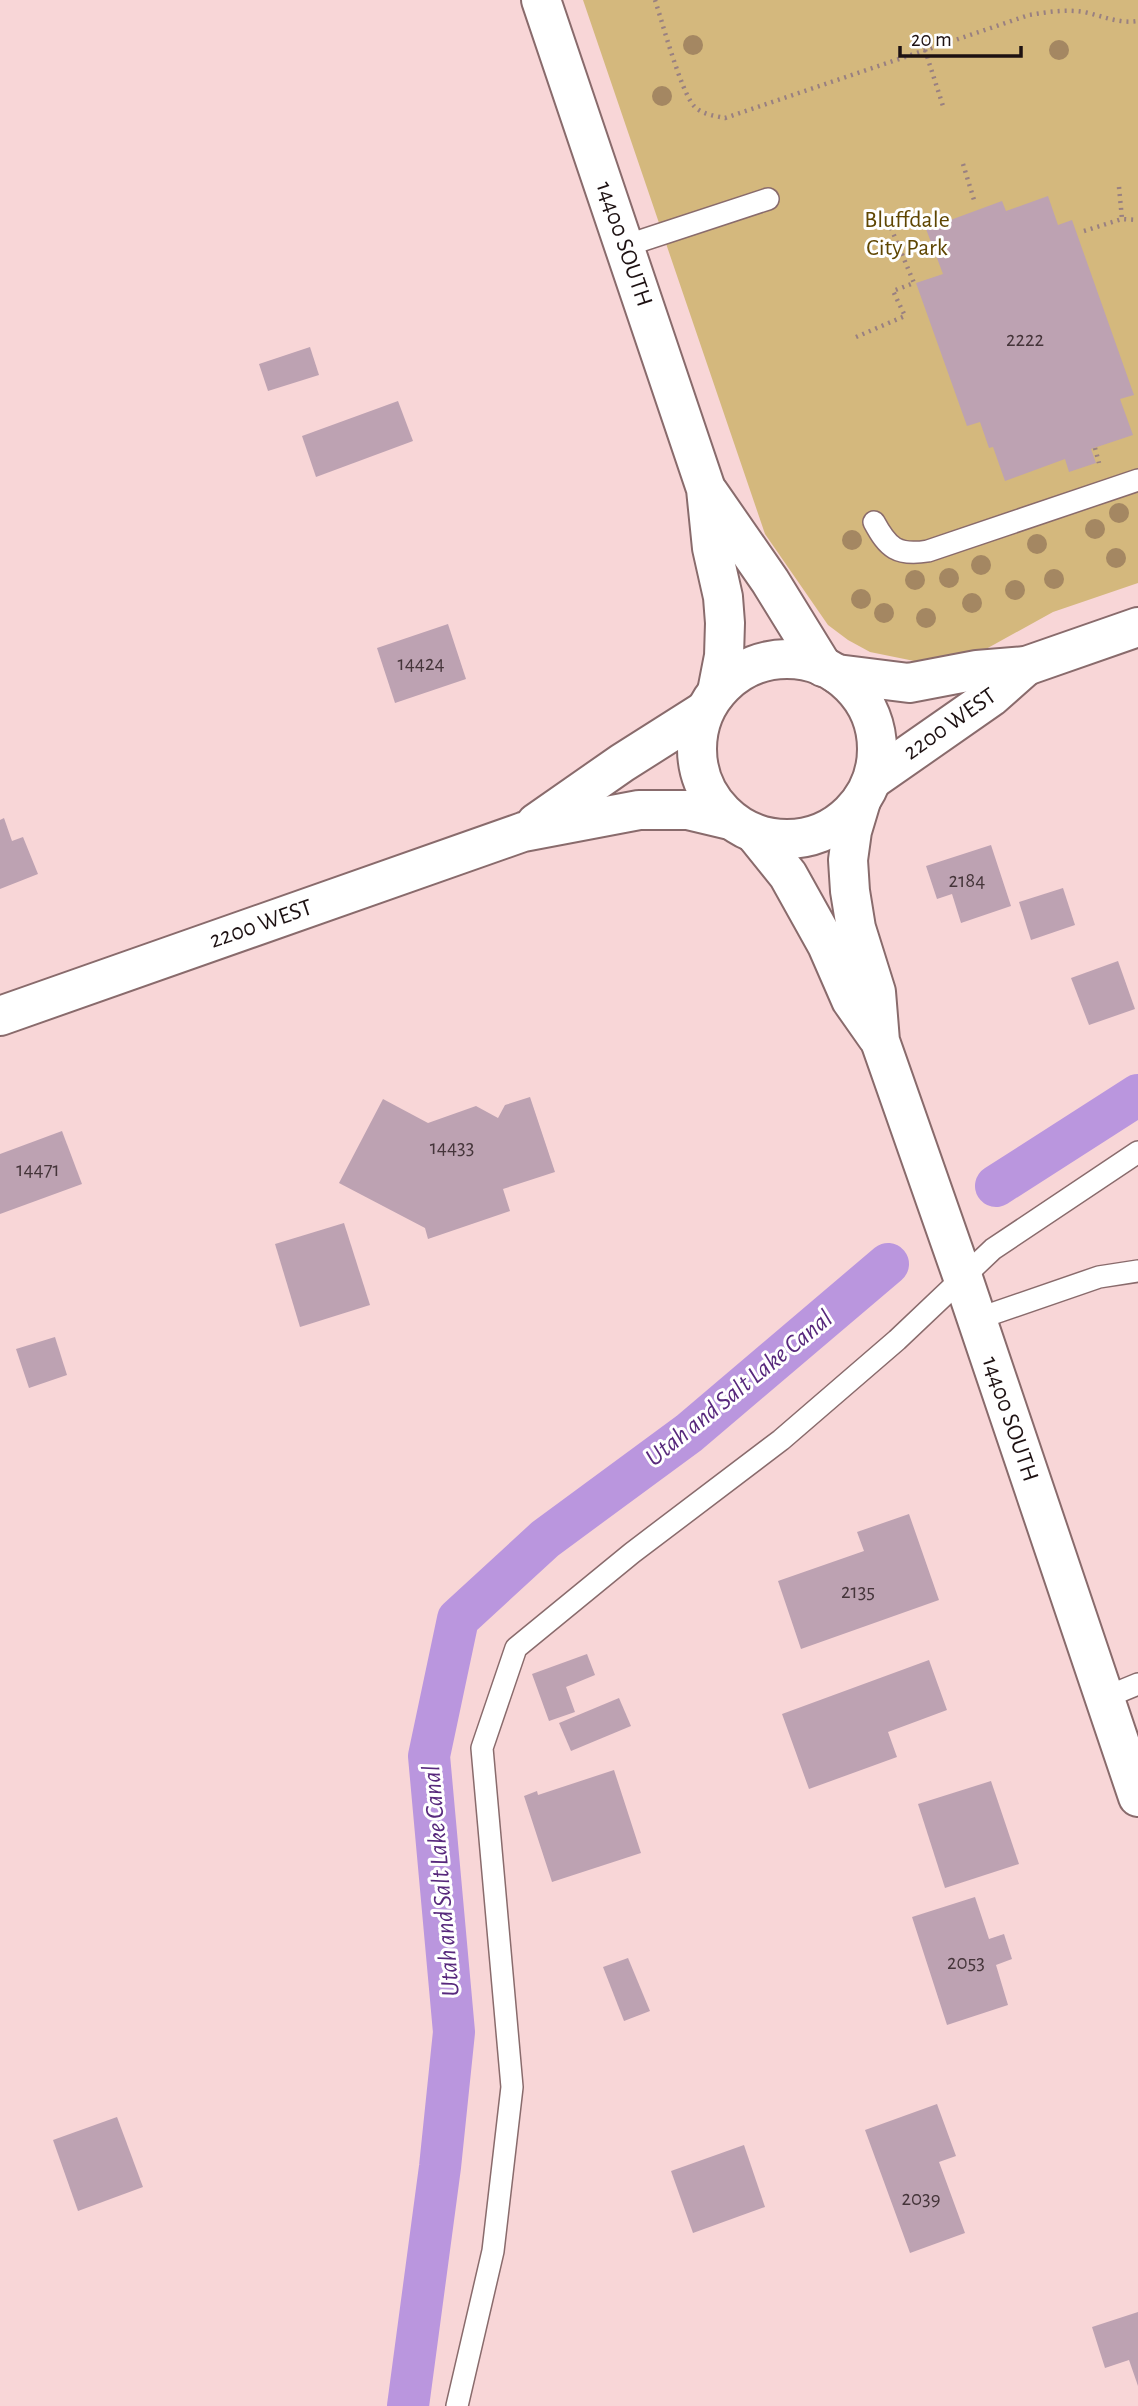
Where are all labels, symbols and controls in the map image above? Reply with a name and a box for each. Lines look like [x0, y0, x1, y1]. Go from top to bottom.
scale bar [900, 14, 1021, 58]
text: 20 m [911, 29, 952, 50]
street label: 14400 SOUTH [591, 178, 657, 310]
park label: Bluffdale City Park [864, 208, 950, 260]
house number: 2222 [1006, 329, 1044, 350]
house number: 14424 [397, 653, 445, 674]
street label: 2200 WEST [899, 683, 1001, 764]
house number: 2184 [949, 870, 985, 891]
street label: 2200 WEST [207, 895, 316, 953]
house number: 14433 [430, 1137, 474, 1158]
house number: 14471 [16, 1159, 60, 1180]
water label: Utah and Salt Lake Canal [641, 1305, 837, 1471]
street label: 14400 SOUTH [977, 1353, 1043, 1485]
house number: 2135 [841, 1581, 875, 1602]
water label: Utah and Salt Lake Canal [418, 1764, 464, 1998]
house number: 2053 [947, 1952, 985, 1973]
house number: 2039 [901, 2188, 941, 2209]

